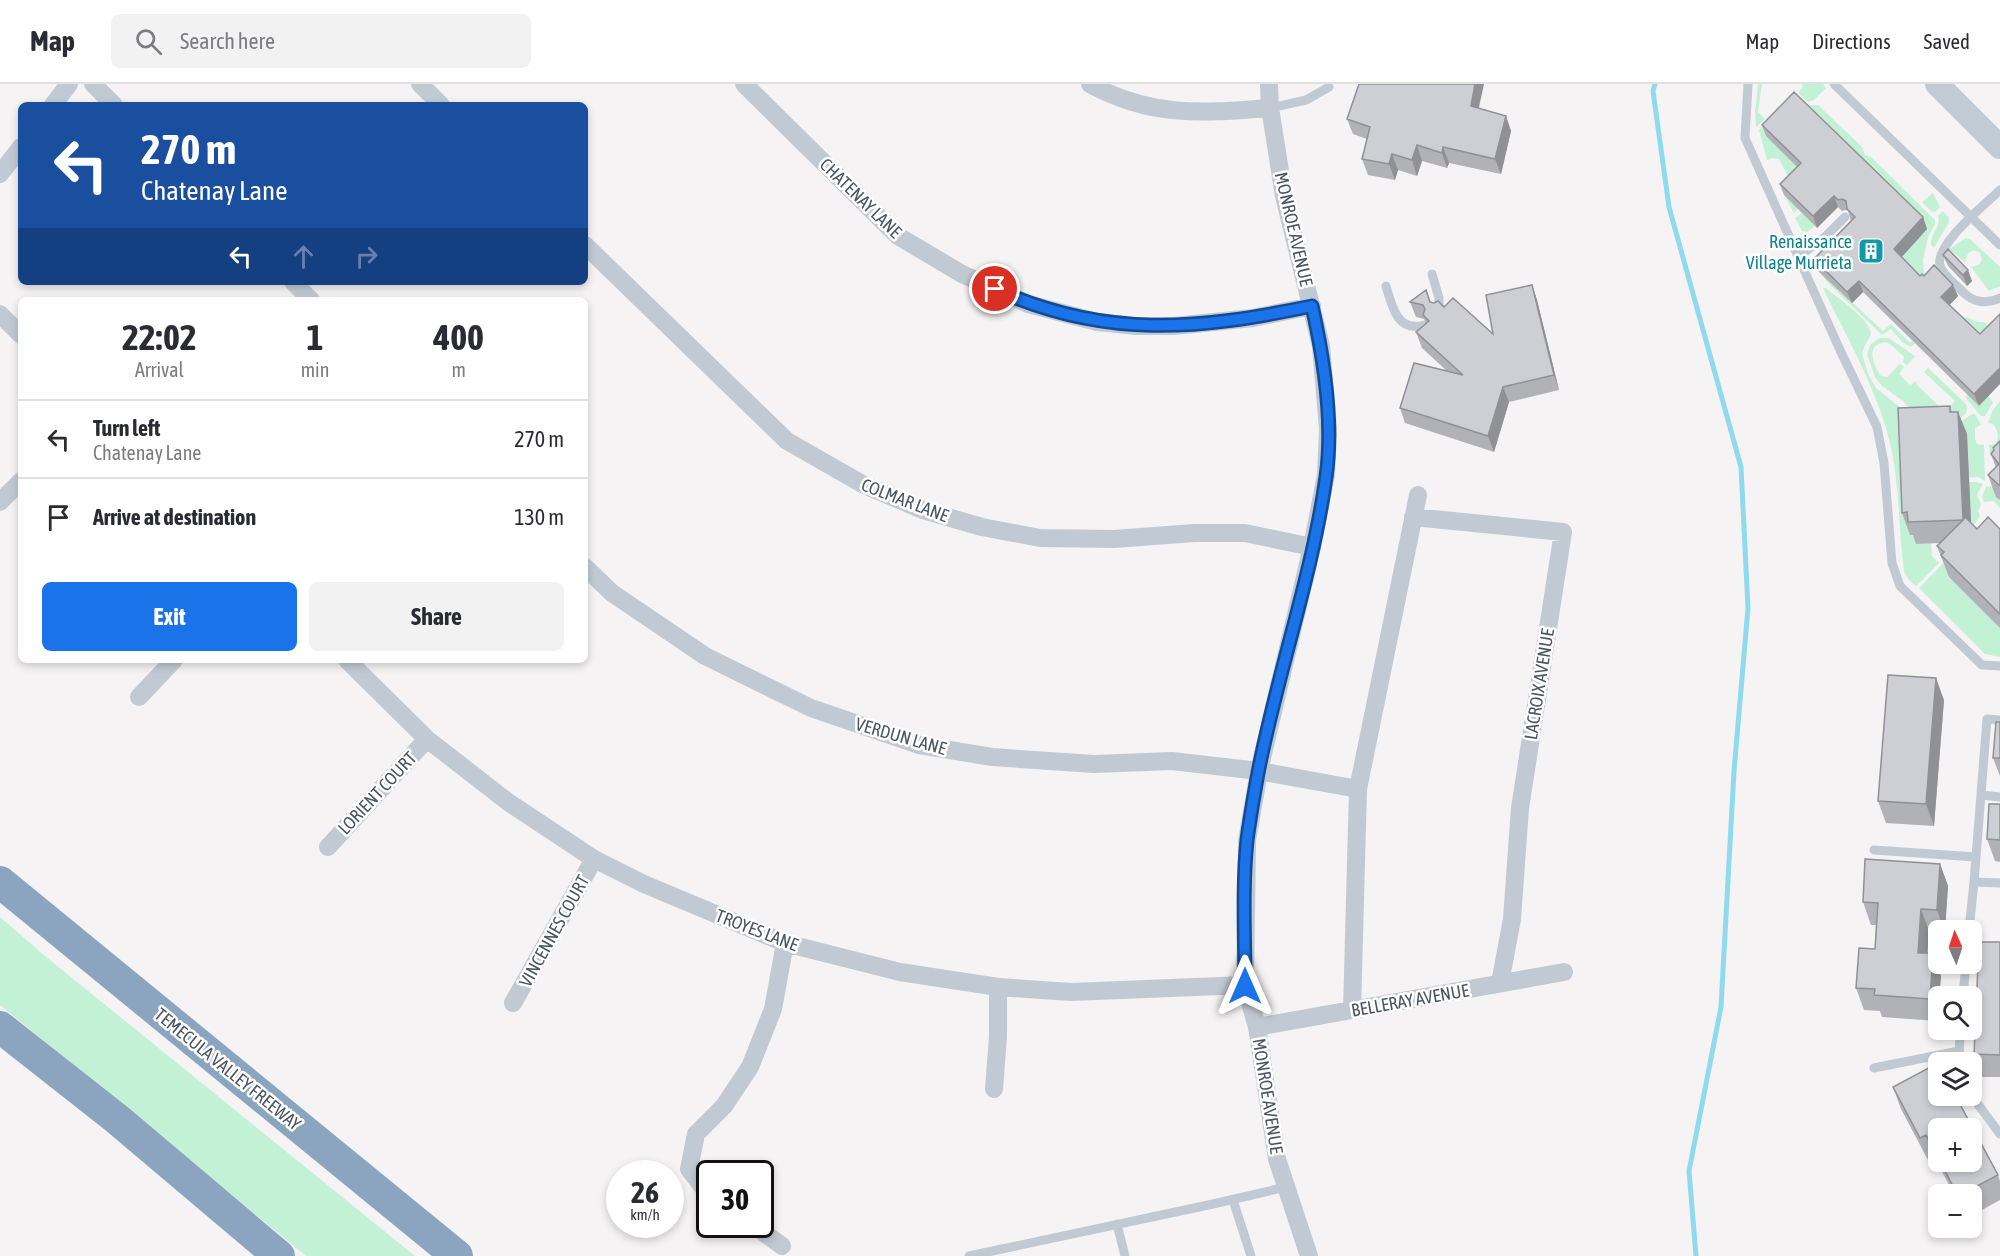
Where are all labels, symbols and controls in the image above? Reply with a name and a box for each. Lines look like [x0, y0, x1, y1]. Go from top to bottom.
search box [111, 14, 531, 68]
text: Map [30, 25, 75, 57]
icon: search [132, 25, 165, 58]
text: Search here [180, 28, 275, 54]
text: Map [1745, 29, 1779, 53]
text: Directions [1812, 29, 1891, 53]
text: Saved [1924, 29, 1970, 53]
text: 270 m [141, 125, 236, 173]
icon: left [42, 126, 120, 204]
street label: CHATENAY LANE [816, 154, 906, 242]
street label: MONROE AVENUE [1271, 170, 1317, 288]
text: Chatenay Lane [141, 175, 287, 206]
place label: Renaissance Village Murrieta [1746, 231, 1852, 273]
building icon: Renaissance Village Murrieta [1856, 236, 1886, 266]
icon: left [224, 240, 257, 273]
icon: ahead [287, 240, 320, 273]
icon: right [350, 240, 383, 273]
pin [969, 263, 1020, 314]
icon: arrive [978, 272, 1011, 305]
text: 22:02 [122, 316, 197, 358]
text: 1 [307, 316, 323, 358]
text: 400 [433, 316, 484, 358]
text: Arrival [135, 358, 184, 381]
text: min [301, 358, 329, 381]
text: m [451, 358, 466, 381]
text: Turn left [93, 415, 160, 441]
icon: left [42, 423, 75, 456]
text: 270 m [514, 426, 564, 452]
text: Chatenay Lane [93, 441, 201, 464]
street label: COLMAR LANE [858, 474, 952, 526]
icon: arrive [42, 501, 75, 534]
text: Arrive at destination [93, 504, 256, 530]
text: 130 m [514, 504, 564, 530]
button: Exit [42, 582, 297, 651]
button: Share [309, 582, 564, 651]
street label: LACROIX AVENUE [1520, 627, 1558, 741]
street label: VERDUN LANE [853, 713, 949, 759]
street label: LORIENT COURT [333, 747, 421, 839]
street label: VINCENNES COURT [515, 871, 593, 991]
street label: TROYES LANE [713, 905, 801, 955]
north arrow [1928, 920, 1982, 974]
map controls [1928, 920, 1982, 1238]
position arrow [1213, 954, 1277, 1018]
street label: BELLERAY AVENUE [1350, 979, 1471, 1021]
button: search [1928, 986, 1982, 1040]
street label: TEMECULA VALLEY FREEWAY [151, 1004, 305, 1134]
street label: MONROE AVENUE [1249, 1037, 1288, 1156]
button: layers [1928, 1052, 1982, 1106]
button: + [1928, 1118, 1982, 1172]
speed limit sign: 30 [696, 1160, 774, 1238]
text: 26 [631, 1175, 659, 1209]
button: − [1928, 1184, 1982, 1238]
text: km/h [630, 1206, 660, 1223]

